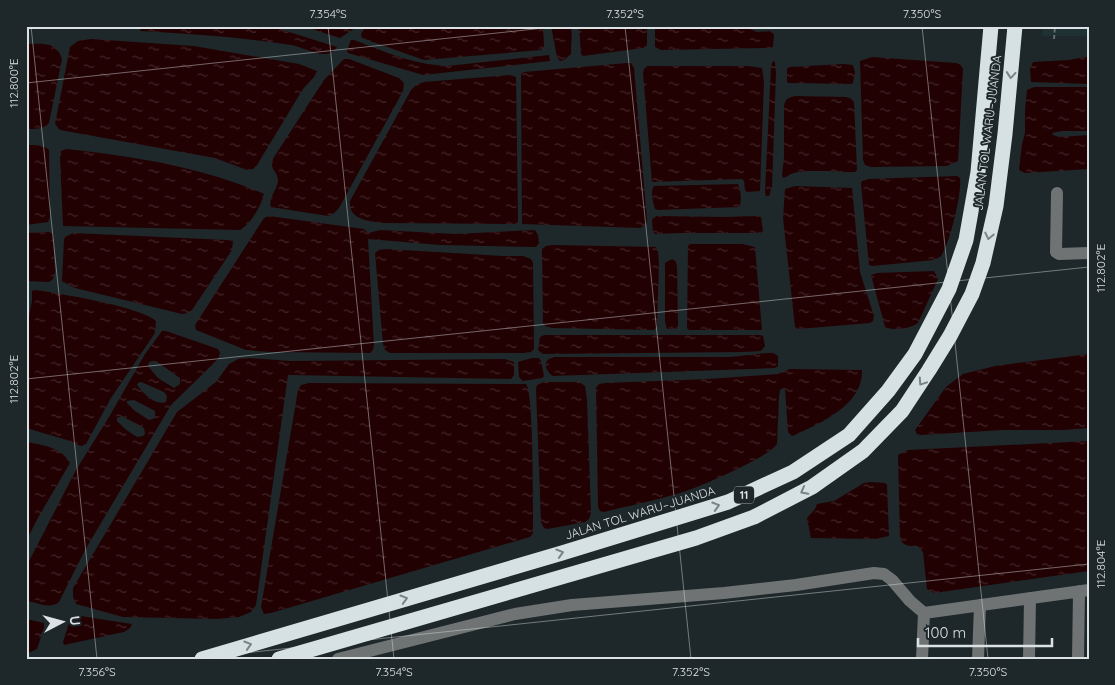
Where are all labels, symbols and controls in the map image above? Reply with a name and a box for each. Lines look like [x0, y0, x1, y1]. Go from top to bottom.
text: 7.354°S [309, 6, 347, 21]
text: 7.352°S [606, 6, 644, 21]
text: 7.350°S [903, 6, 941, 21]
street label: JALAN TOL WARU–JUANDA [971, 54, 1005, 211]
text: 112.800°E [6, 58, 21, 108]
one-way arrow [1005, 71, 1016, 79]
one-way arrow [984, 231, 995, 240]
text: 112.802°E [1093, 243, 1108, 292]
text: 112.802°E [6, 354, 21, 403]
one-way arrow [919, 376, 928, 386]
street label: JALAN TOL WARU–JUANDA [563, 482, 717, 543]
one-way arrow [800, 485, 809, 495]
road number: 11 [734, 486, 754, 504]
one-way arrow [711, 501, 719, 511]
text: 112.804°E [1093, 540, 1108, 588]
one-way arrow [556, 549, 564, 559]
one-way arrow [400, 594, 408, 604]
north arrow [38, 598, 88, 648]
text: U [65, 615, 84, 626]
scale bar [918, 615, 1051, 647]
text: 100 m [925, 623, 966, 642]
one-way arrow [244, 640, 252, 650]
text: 7.356°S [78, 664, 116, 679]
text: 7.354°S [375, 664, 413, 679]
text: 7.352°S [672, 664, 710, 679]
text: 7.350°S [969, 664, 1007, 679]

